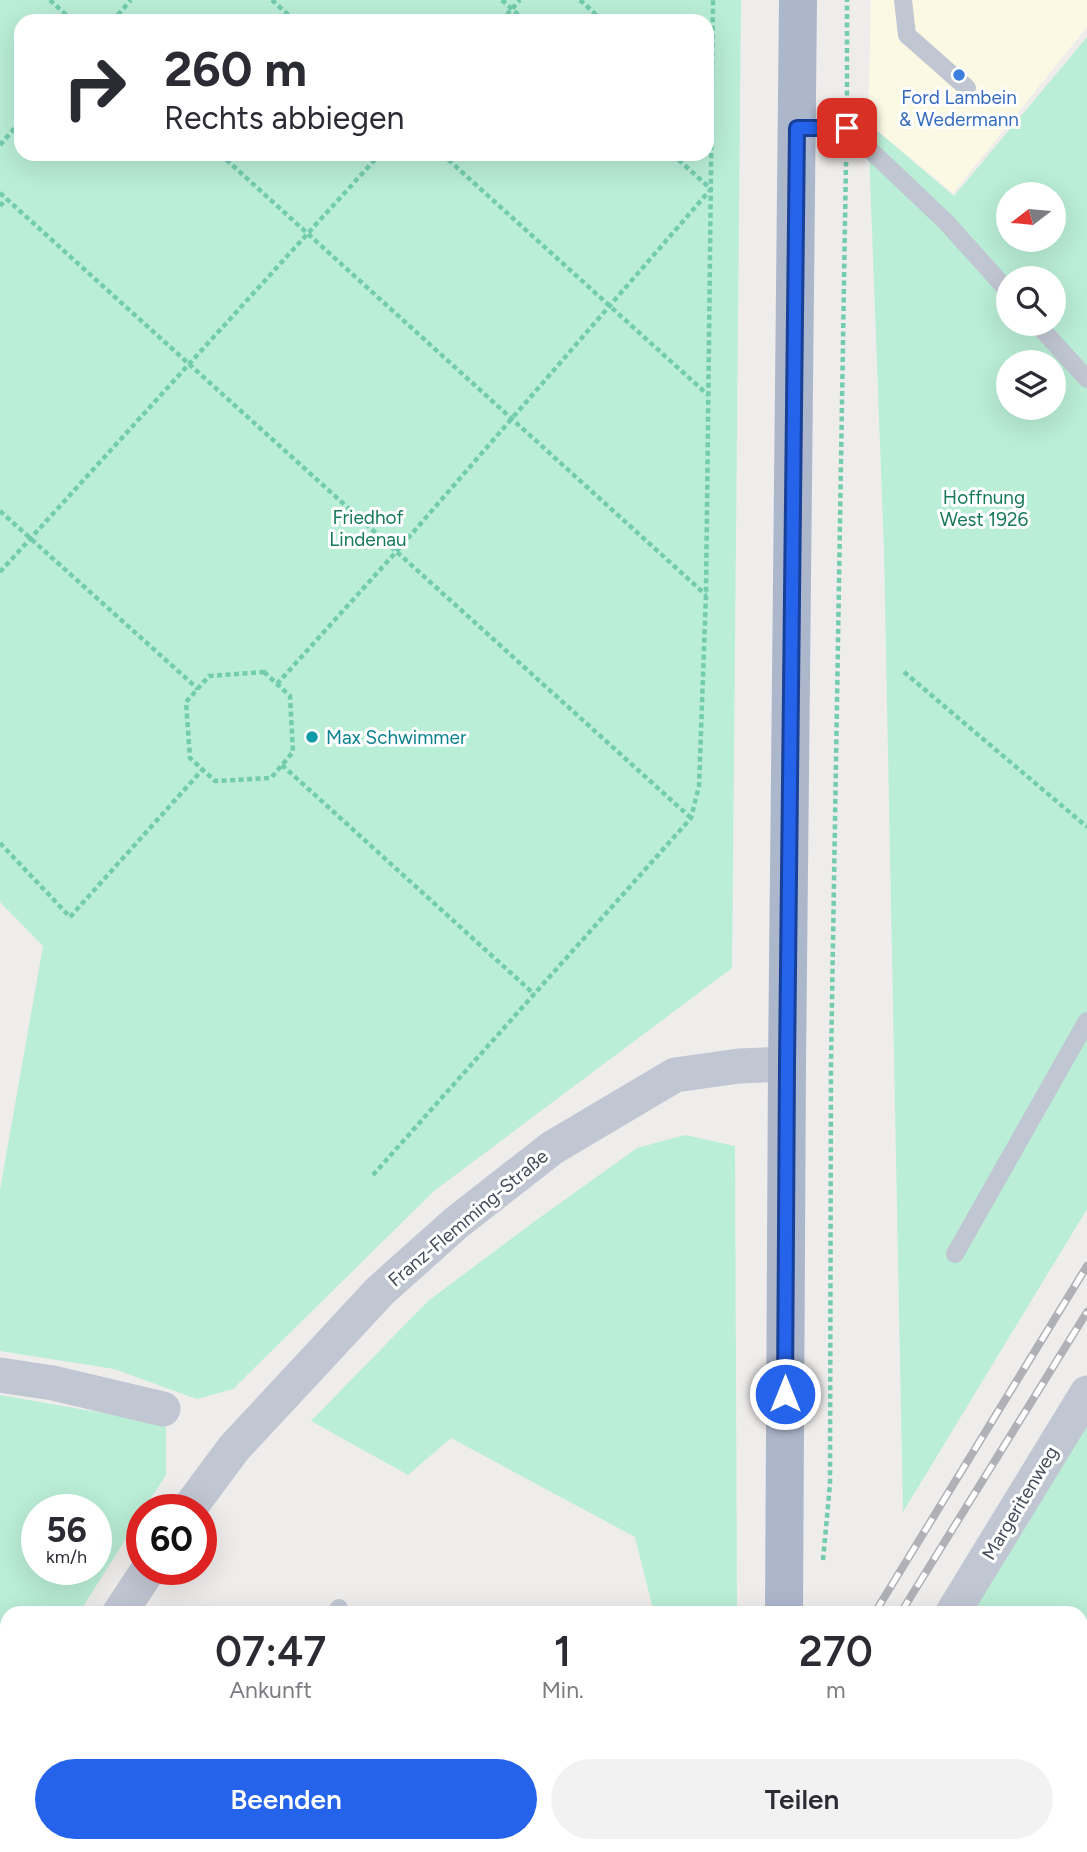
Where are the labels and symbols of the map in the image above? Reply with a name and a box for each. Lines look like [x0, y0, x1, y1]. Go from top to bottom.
marker: Ford Lambein & Wedermann [951, 67, 967, 83]
place label: Ford Lambein & Wedermann [899, 86, 1019, 131]
pin [817, 98, 877, 158]
north arrow [996, 182, 1066, 252]
park label: Hoffnung West 1926 [940, 486, 1029, 531]
park label: Friedhof Lindenau [329, 506, 407, 551]
place label: Max Schwimmer [326, 726, 467, 749]
marker: Max Schwimmer [304, 729, 320, 745]
street label: Franz-Flemming-Straße [383, 1144, 553, 1292]
position arrow [748, 1357, 822, 1431]
street label: Margeritenweg [977, 1442, 1063, 1564]
speed limit sign: 60 [126, 1494, 217, 1585]

